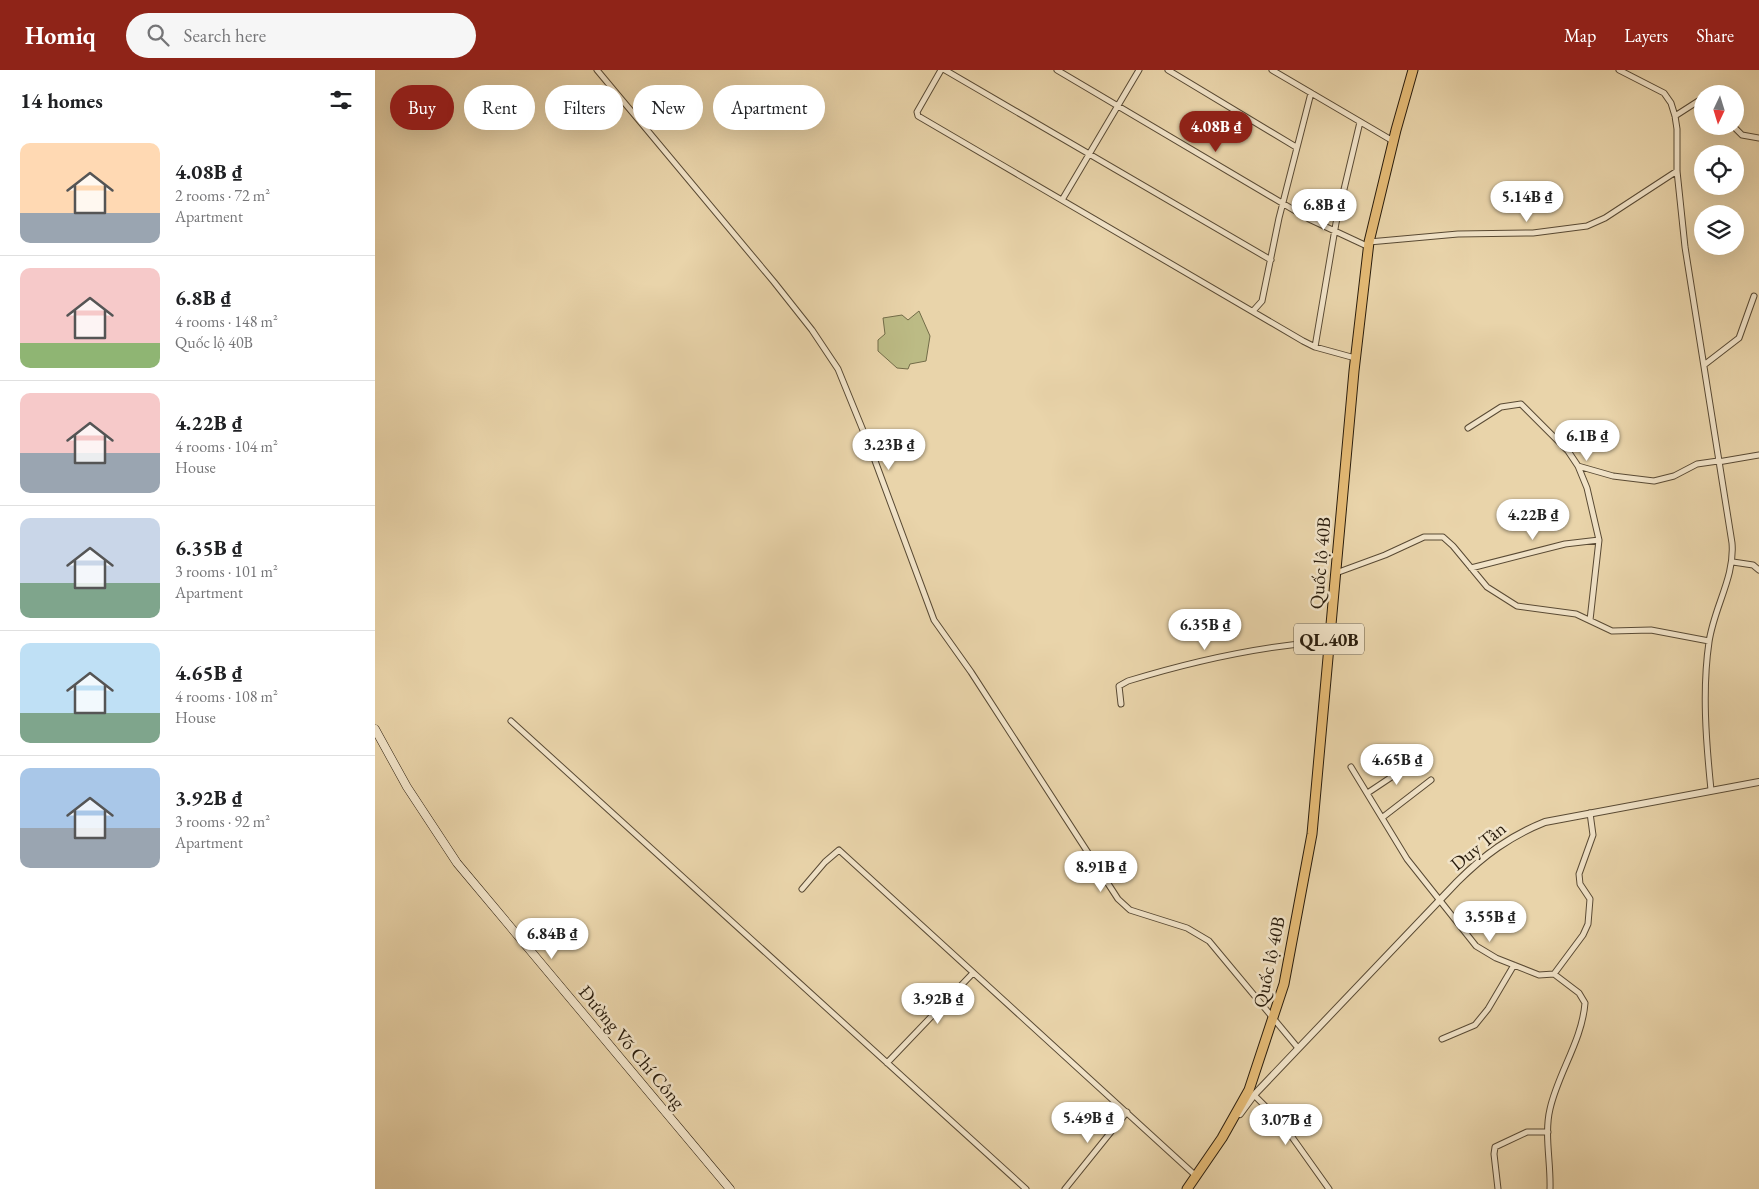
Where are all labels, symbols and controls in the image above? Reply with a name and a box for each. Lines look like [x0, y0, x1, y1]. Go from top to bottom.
search box [126, 13, 476, 58]
text: Homiq [25, 20, 96, 51]
icon: search [144, 21, 172, 49]
text: Search here [184, 23, 266, 48]
text: Map [1564, 24, 1596, 47]
text: Layers [1624, 24, 1668, 47]
text: Share [1696, 24, 1734, 47]
chip: Buy [390, 85, 454, 130]
chip: Rent [464, 85, 535, 130]
chip: Filters [545, 85, 623, 130]
chip: New [633, 85, 703, 130]
chip: Apartment [713, 85, 825, 130]
north arrow [1694, 85, 1744, 135]
map controls [1694, 85, 1744, 255]
icon: filters [327, 86, 355, 114]
text: 14 homes [20, 87, 103, 114]
pin: 4.08B ₫ [1170, 111, 1262, 153]
text: 4.08B ₫ [1190, 116, 1242, 137]
button: locate [1694, 145, 1744, 195]
text: 4.08B ₫ [175, 158, 242, 185]
icon: home [60, 163, 120, 223]
pin: 5.14B ₫ [1481, 180, 1573, 223]
text: 2 rooms · 72 m² [175, 185, 270, 206]
text: 5.14B ₫ [1501, 186, 1553, 207]
pin: 6.8B ₫ [1283, 189, 1365, 231]
text: 6.8B ₫ [1303, 194, 1345, 215]
button: layers [1694, 205, 1744, 255]
text: Apartment [175, 206, 243, 227]
text: 6.8B ₫ [175, 284, 231, 311]
icon: home [60, 288, 120, 348]
text: 4 rooms · 148 m² [175, 311, 278, 332]
text: Quốc lộ 40B [175, 332, 253, 353]
text: 4.22B ₫ [175, 409, 242, 436]
icon: home [60, 413, 120, 473]
pin: 6.1B ₫ [1546, 420, 1628, 462]
text: 6.1B ₫ [1566, 425, 1608, 446]
pin: 3.23B ₫ [843, 428, 935, 471]
text: 3.23B ₫ [863, 434, 915, 455]
text: 4 rooms · 104 m² [175, 436, 278, 457]
text: House [175, 457, 216, 478]
pin: 4.22B ₫ [1487, 498, 1579, 541]
text: 4.22B ₫ [1507, 504, 1559, 525]
street label: Quốc lộ 40B [1304, 516, 1336, 610]
text: 6.35B ₫ [175, 534, 242, 561]
icon: home [60, 538, 120, 598]
text: 3 rooms · 101 m² [175, 561, 278, 582]
text: Apartment [175, 582, 243, 603]
pin: 6.35B ₫ [1159, 608, 1251, 651]
text: 6.35B ₫ [1179, 614, 1231, 635]
road number: QL.40B [1294, 624, 1364, 654]
text: 4.65B ₫ [175, 659, 242, 686]
icon: home [60, 663, 120, 723]
text: 4 rooms · 108 m² [175, 686, 278, 707]
text: House [175, 707, 216, 728]
pin: 4.65B ₫ [1351, 744, 1443, 786]
text: 4.65B ₫ [1371, 749, 1423, 770]
text: 3.92B ₫ [175, 784, 242, 811]
icon: home [60, 788, 120, 848]
text: 3 rooms · 92 m² [175, 811, 270, 832]
street label: Duy Tân [1445, 816, 1511, 876]
text: Apartment [175, 832, 243, 853]
pin: 8.91B ₫ [1055, 850, 1147, 893]
text: 8.91B ₫ [1075, 856, 1127, 877]
pin: 3.55B ₫ [1444, 900, 1536, 943]
text: 3.55B ₫ [1464, 906, 1516, 927]
street label: Quốc lộ 40B [1247, 914, 1291, 1010]
pin: 6.84B ₫ [506, 918, 598, 960]
text: 6.84B ₫ [526, 923, 578, 944]
street label: Đường Võ Chí Công [573, 980, 691, 1114]
pin: 3.92B ₫ [892, 982, 984, 1025]
text: 3.92B ₫ [912, 988, 964, 1009]
pin: 5.49B ₫ [1042, 1102, 1134, 1144]
pin: 3.07B ₫ [1240, 1104, 1332, 1146]
text: 5.49B ₫ [1062, 1107, 1114, 1128]
text: 3.07B ₫ [1260, 1109, 1312, 1130]

